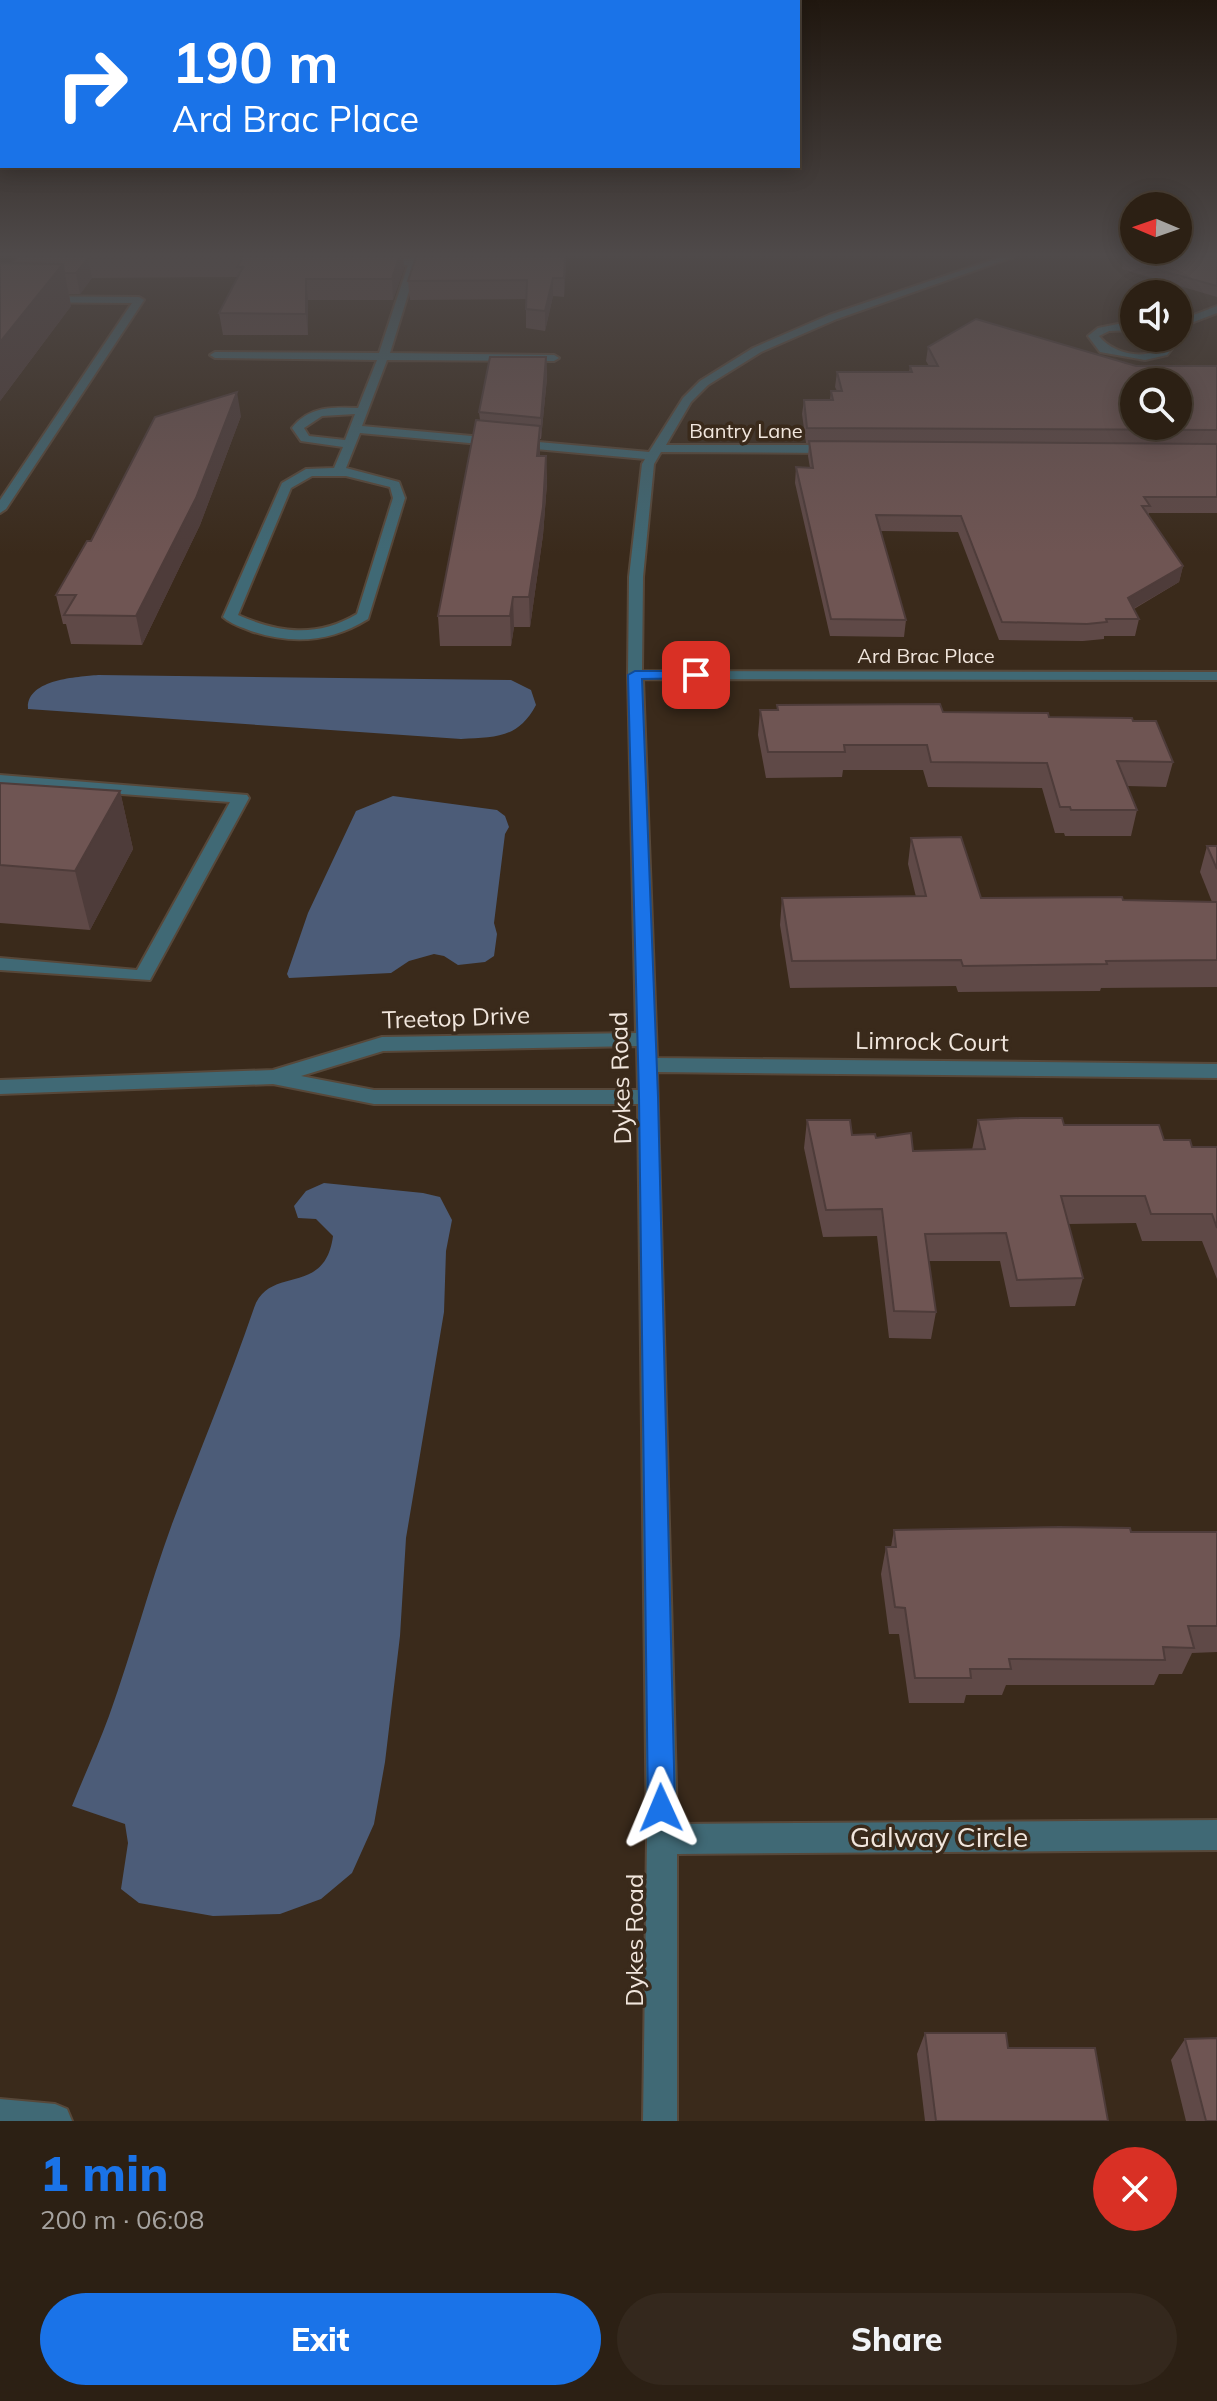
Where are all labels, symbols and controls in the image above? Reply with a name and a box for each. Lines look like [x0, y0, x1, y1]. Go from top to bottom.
text: 190 m [172, 27, 339, 97]
icon: right [40, 32, 144, 136]
text: Ard Brac Place [172, 96, 419, 141]
north arrow [1120, 192, 1192, 264]
map controls [1120, 192, 1192, 440]
button: sound [1120, 280, 1192, 352]
button: search [1120, 368, 1192, 440]
street label: Bantry Lane [689, 418, 803, 443]
pin [662, 641, 730, 709]
street label: Ard Brac Place [857, 643, 995, 668]
icon: arrive [674, 653, 718, 697]
street label: Treetop Drive [382, 999, 530, 1035]
street label: Dykes Road [603, 1011, 637, 1145]
street label: Limrock Court [855, 1025, 1009, 1057]
position arrow [619, 1766, 703, 1850]
street label: Galway Circle [850, 1819, 1028, 1854]
street label: Dykes Road [619, 1874, 649, 2006]
text: 1 min [40, 2143, 169, 2203]
button: close [1093, 2147, 1177, 2231]
text: 200 m · 06:08 [40, 2203, 204, 2236]
button: Exit [40, 2293, 601, 2385]
button: Share [617, 2293, 1177, 2385]

